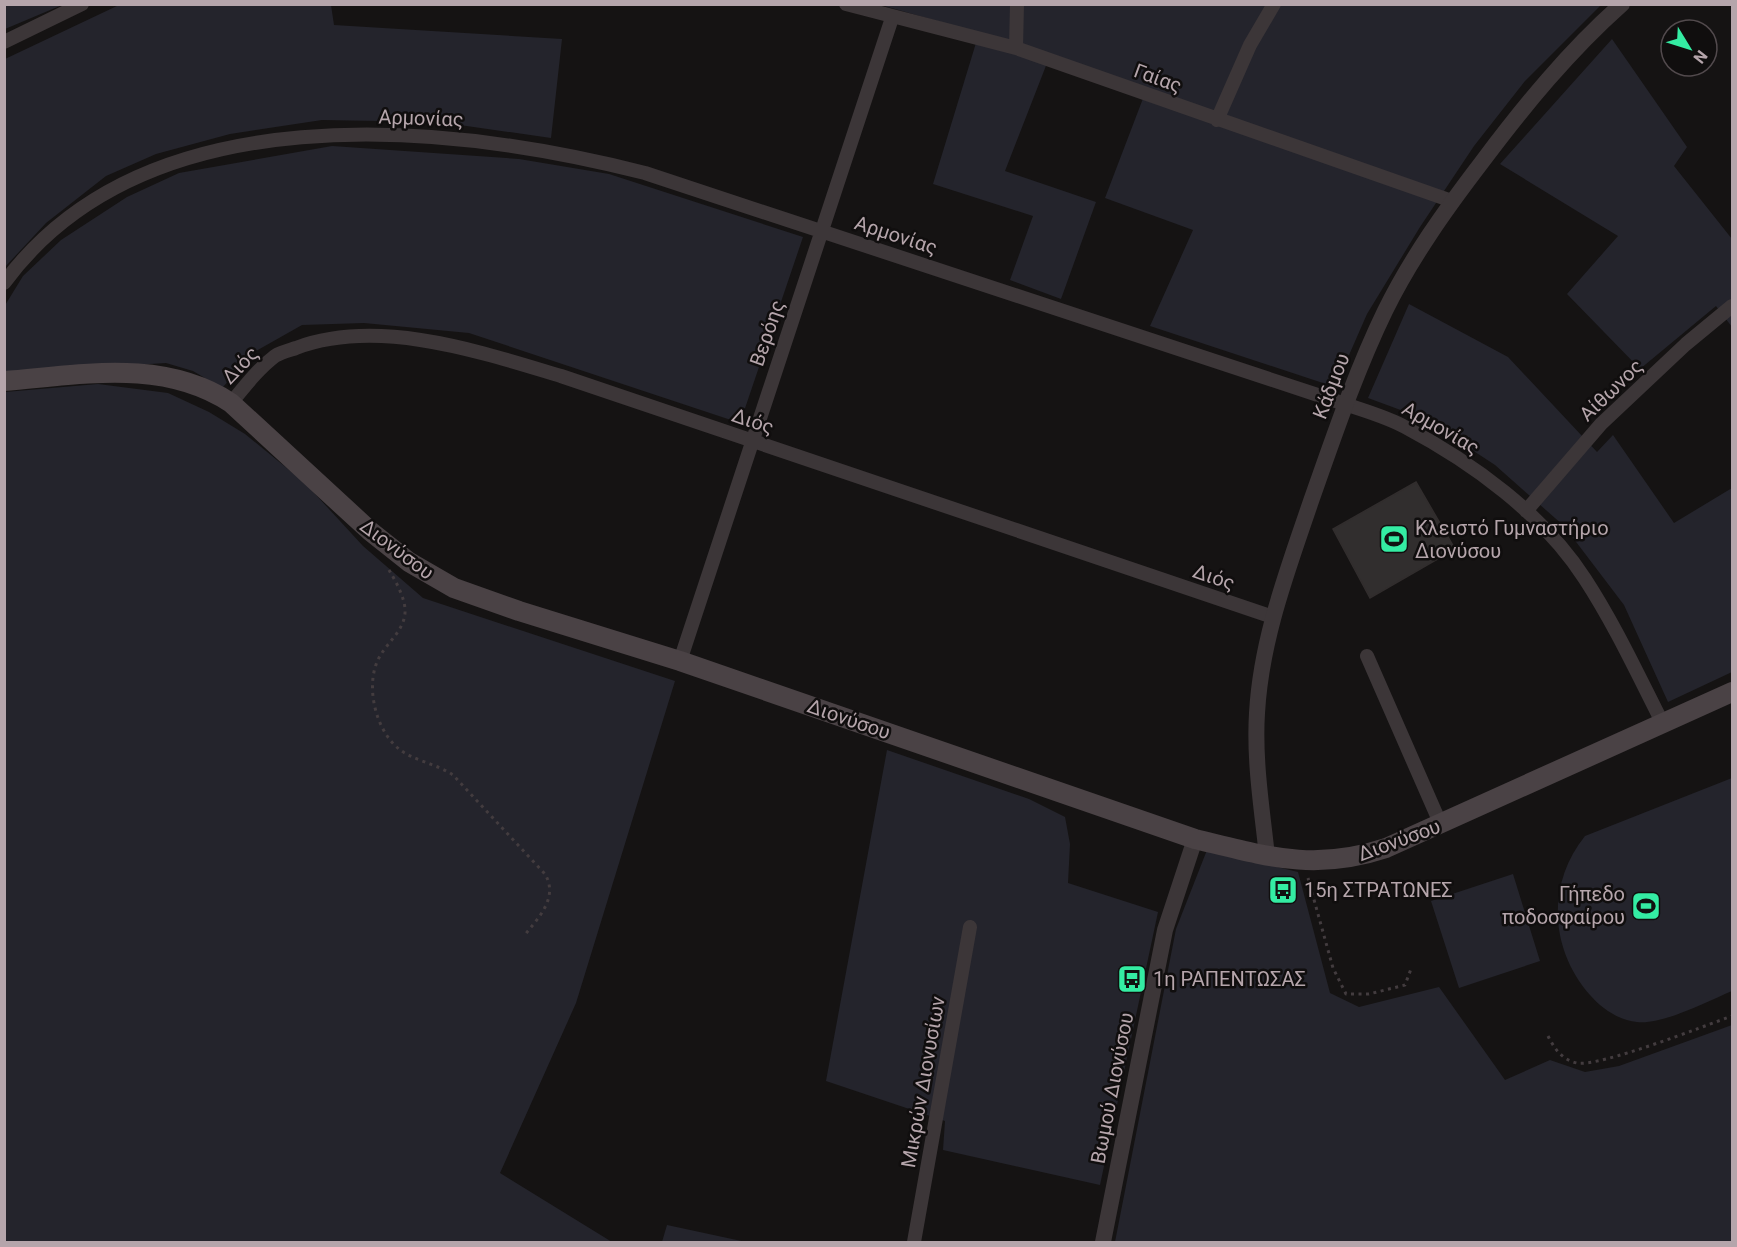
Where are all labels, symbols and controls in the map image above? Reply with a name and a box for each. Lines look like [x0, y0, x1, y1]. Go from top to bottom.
north arrow [1659, 18, 1719, 78]
text: N [1689, 47, 1711, 67]
street label: Γαίας [1131, 58, 1185, 98]
street label: Αρμονίας [378, 105, 464, 131]
street label: Αρμονίας [852, 210, 940, 260]
street label: Βερόης [745, 297, 789, 369]
street label: Διός [217, 341, 263, 389]
street label: Κάδμου [1308, 350, 1354, 422]
street label: Αίθωνος [1574, 354, 1648, 426]
street label: Αρμονίας [1398, 396, 1484, 460]
street label: Διός [729, 403, 777, 439]
street label: Διονύσου [355, 514, 439, 584]
place label: Κλειστό Γυμναστήριο Διονύσου [1415, 516, 1609, 563]
sports icon: Κλειστό Γυμναστήριο Διονύσου [1378, 523, 1410, 555]
street label: Διός [1190, 559, 1238, 595]
street label: Διονύσου [804, 694, 894, 744]
street label: Διονύσου [1354, 814, 1444, 866]
bus stop icon: 15η ΣΤΡΑΤΩΝΕΣ [1267, 874, 1299, 906]
place label: 15η ΣΤΡΑΤΩΝΕΣ [1304, 878, 1453, 902]
place label: Γήπεδο ποδοσφαίρου [1502, 882, 1625, 929]
sports icon: Γήπεδο ποδοσφαίρου [1630, 890, 1662, 922]
bus stop icon: 1η ΡΑΠΕΝΤΩΣΑΣ [1116, 963, 1148, 995]
place label: 1η ΡΑΠΕΝΤΩΣΑΣ [1153, 967, 1306, 991]
street label: Μικρών Διονυσίων [896, 994, 950, 1170]
street label: Βωμού Διονύσου [1086, 1010, 1138, 1166]

